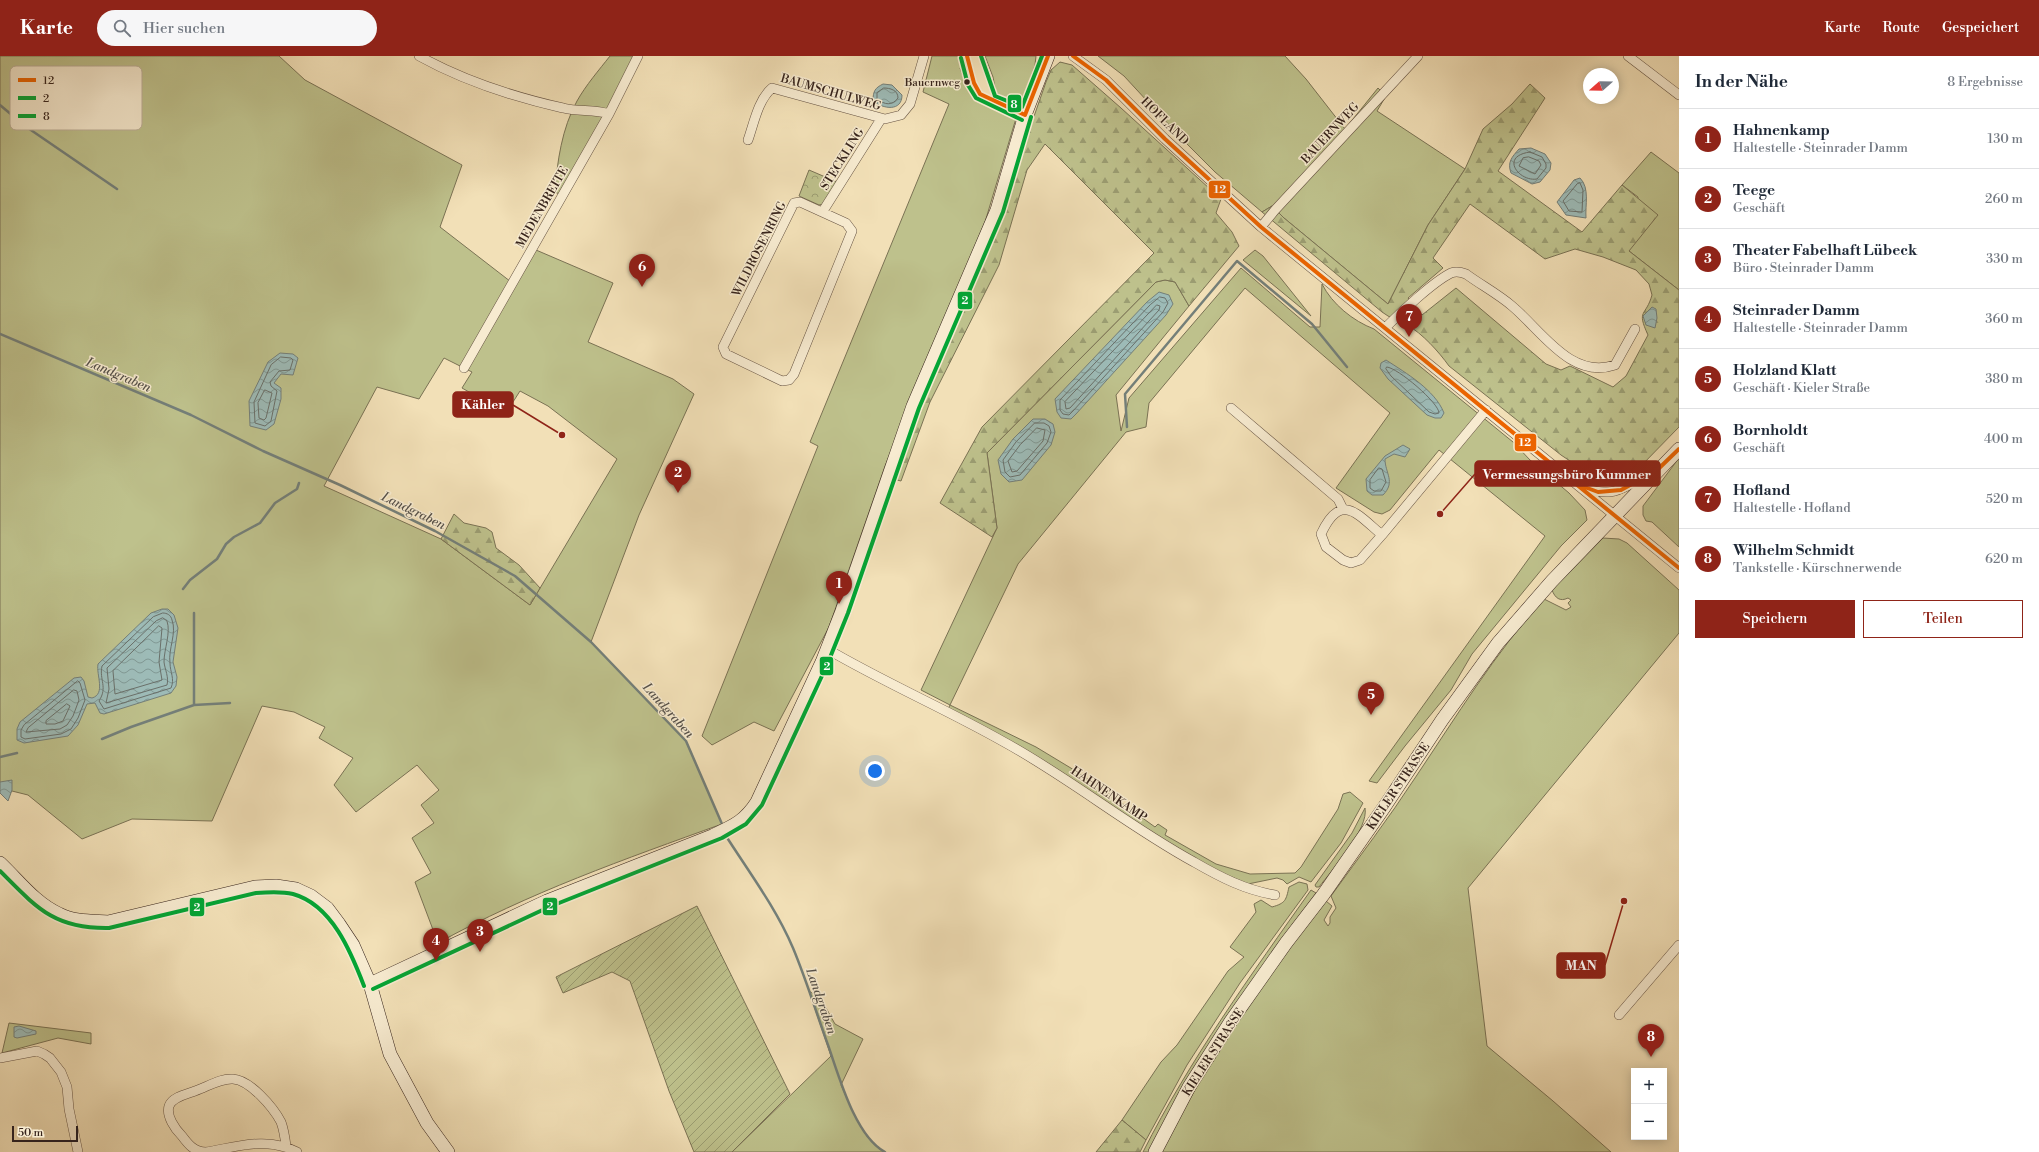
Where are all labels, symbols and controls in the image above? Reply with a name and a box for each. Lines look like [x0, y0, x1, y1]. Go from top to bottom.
search box [97, 10, 377, 46]
text: Karte [20, 16, 73, 40]
icon: search [111, 17, 133, 39]
text: Hier suchen [143, 19, 225, 38]
text: Karte [1824, 19, 1861, 37]
text: Route [1883, 19, 1920, 37]
text: Gespeichert [1942, 19, 2019, 37]
legend [10, 66, 142, 130]
north arrow [1583, 68, 1619, 104]
street label: BAUMSCHULWEG [778, 71, 883, 114]
text: In der Nähe [1695, 71, 1788, 93]
text: 12 [43, 74, 54, 88]
text: 8 Ergebnisse [1947, 74, 2023, 90]
place label: Bauernweg [904, 76, 960, 90]
marker: Bauernweg [962, 77, 972, 87]
text: 2 [43, 92, 49, 106]
line badge: 8 [1007, 94, 1022, 113]
street label: HOFLAND [1138, 94, 1192, 148]
text: 8 [1010, 98, 1018, 112]
street label: BAUERNWEG [1298, 100, 1363, 168]
text: 8 [43, 110, 50, 124]
text: Hahnenkamp [1733, 121, 1830, 140]
street label: STECKLING [817, 125, 868, 193]
text: 1 [1705, 131, 1711, 147]
text: 130 m [1988, 131, 2023, 147]
text: Haltestelle · Steinrader Damm [1733, 140, 1908, 156]
street label: MEDENBREITE [513, 164, 572, 251]
line badge: 12 [1208, 180, 1231, 199]
text: Teege [1733, 181, 1775, 200]
text: 12 [1214, 183, 1226, 197]
text: 2 [1704, 191, 1712, 207]
text: 260 m [1985, 191, 2023, 207]
street label: WILDROSENRING [729, 199, 790, 300]
text: Geschäft [1733, 200, 1785, 216]
text: Theater Fabelhaft Lübeck [1733, 241, 1917, 260]
text: 3 [1704, 251, 1712, 267]
text: 330 m [1986, 251, 2023, 267]
pin: 6 [629, 254, 655, 287]
text: Büro · Steinrader Damm [1733, 260, 1874, 276]
line badge: 2 [957, 291, 973, 310]
text: 2 [962, 294, 969, 308]
text: Steinrader Damm [1733, 301, 1860, 320]
pin: 7 [1396, 304, 1422, 337]
text: 4 [1704, 311, 1712, 327]
text: 360 m [1985, 311, 2023, 327]
text: Haltestelle · Steinrader Damm [1733, 320, 1908, 336]
water label: Landgraben [83, 354, 154, 396]
text: Holzland Klatt [1733, 361, 1836, 380]
text: 5 [1704, 371, 1712, 387]
text: 380 m [1985, 371, 2023, 387]
text: Geschäft · Kieler Straße [1733, 380, 1870, 396]
callout: Kähler [453, 392, 513, 417]
text: Kähler [461, 397, 505, 413]
text: Bornholdt [1733, 421, 1808, 440]
text: 6 [1704, 431, 1712, 447]
text: 400 m [1984, 431, 2023, 447]
line badge: 12 [1514, 433, 1537, 452]
text: 12 [1519, 436, 1531, 450]
text: Geschäft [1733, 440, 1785, 456]
pin: 2 [665, 460, 691, 493]
callout: Vermessungsbüro Kummer [1475, 461, 1660, 486]
text: Vermessungsbüro Kummer [1482, 467, 1652, 483]
text: Hofland [1733, 481, 1790, 500]
water label: Landgraben [378, 488, 449, 534]
text: 7 [1704, 491, 1712, 507]
text: 520 m [1986, 491, 2023, 507]
text: Haltestelle · Hofland [1733, 500, 1851, 516]
text: Wilhelm Schmidt [1733, 541, 1854, 560]
text: 8 [1704, 551, 1712, 567]
text: 620 m [1985, 551, 2023, 567]
text: Tankstelle · Kürschnerwende [1733, 560, 1902, 576]
pin: 1 [826, 571, 852, 604]
button: Speichern [1695, 600, 1855, 638]
button: Teilen [1863, 600, 2023, 638]
line badge: 2 [819, 656, 834, 676]
text: 2 [824, 660, 831, 674]
water label: Landgraben [639, 679, 698, 742]
pin: 5 [1358, 682, 1384, 715]
street label: KIELER STRASSE [1364, 740, 1433, 833]
your location [865, 761, 885, 781]
street label: HAHNENKAMP [1068, 763, 1150, 825]
line badge: 2 [189, 897, 205, 917]
line badge: 2 [542, 897, 558, 916]
text: 2 [547, 900, 554, 914]
text: 2 [194, 901, 201, 915]
pin: 3 [467, 919, 493, 952]
pin: 4 [423, 928, 449, 961]
callout: MAN [1557, 953, 1605, 978]
text: MAN [1565, 958, 1598, 974]
water label: Landgraben [802, 965, 840, 1037]
street label: KIELER STRASSE [1179, 1005, 1248, 1099]
pin: 8 [1638, 1024, 1664, 1057]
map controls [1631, 1068, 1667, 1140]
button: + [1631, 1068, 1667, 1104]
button: − [1631, 1104, 1667, 1140]
scale bar [12, 1124, 78, 1143]
text: 50 m [18, 1126, 43, 1140]

